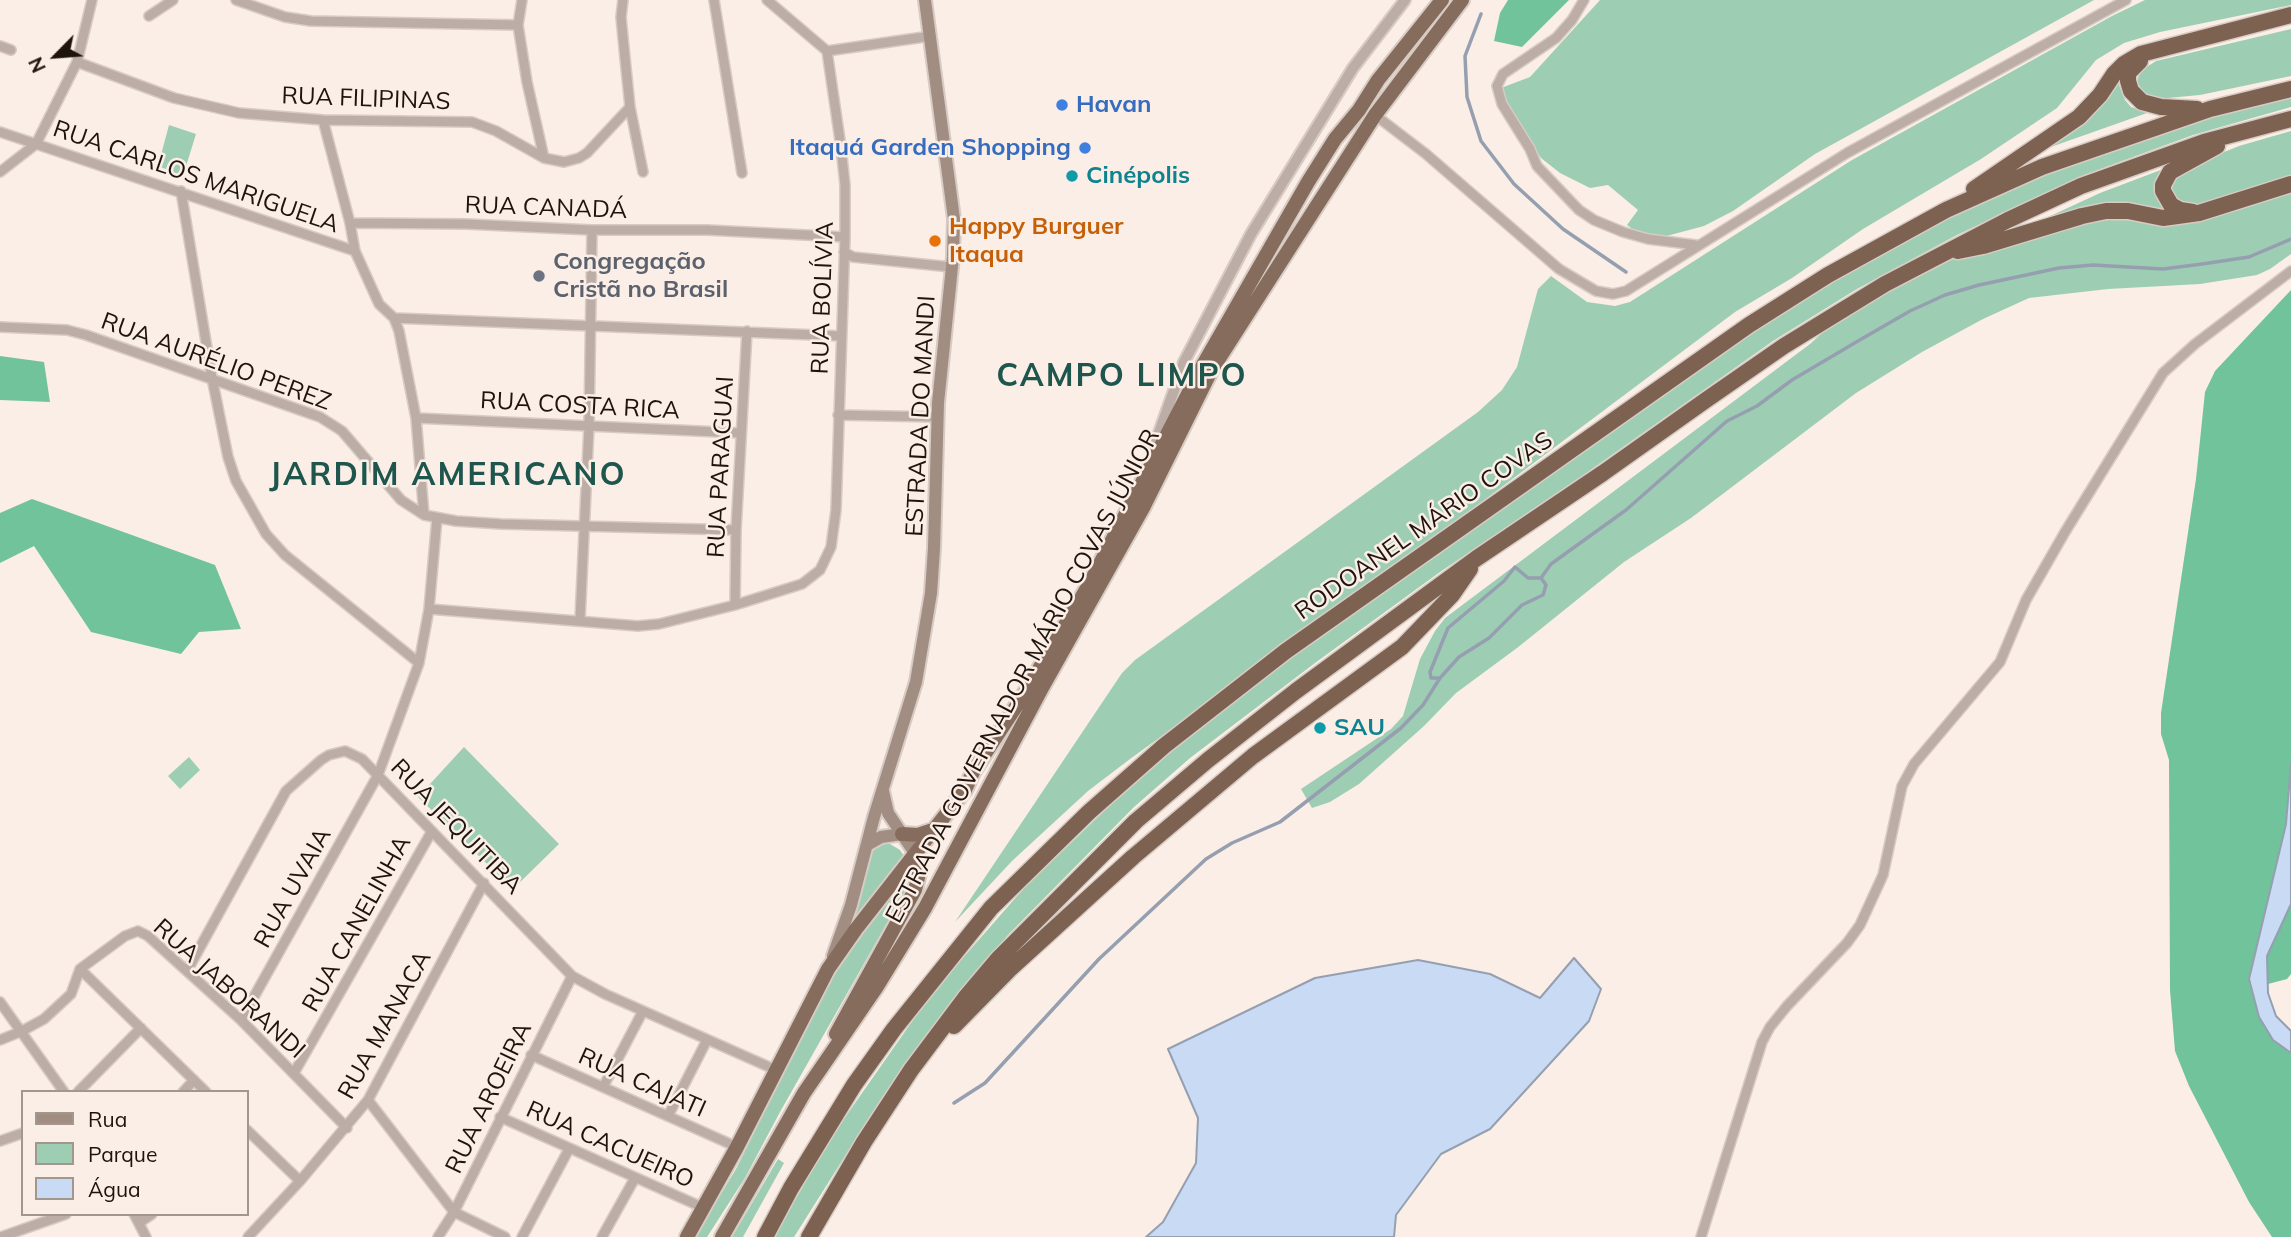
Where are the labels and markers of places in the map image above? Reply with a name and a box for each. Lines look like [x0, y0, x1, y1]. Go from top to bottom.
place label: Havan [1076, 91, 1152, 119]
marker: Havan [1054, 97, 1070, 113]
place label: Itaquá Garden Shopping [789, 134, 1071, 162]
marker: Itaquá Garden Shopping [1077, 140, 1093, 156]
place label: Cinépolis [1086, 162, 1190, 190]
marker: Cinépolis [1064, 168, 1080, 184]
place label: Happy Burguer Itaqua [949, 213, 1124, 269]
marker: Happy Burguer Itaqua [927, 233, 943, 249]
place label: Congregação Cristã no Brasil [553, 248, 728, 304]
marker: Congregação Cristã no Brasil [531, 268, 547, 284]
place label: SAU [1334, 714, 1385, 742]
marker: SAU [1312, 720, 1328, 736]

